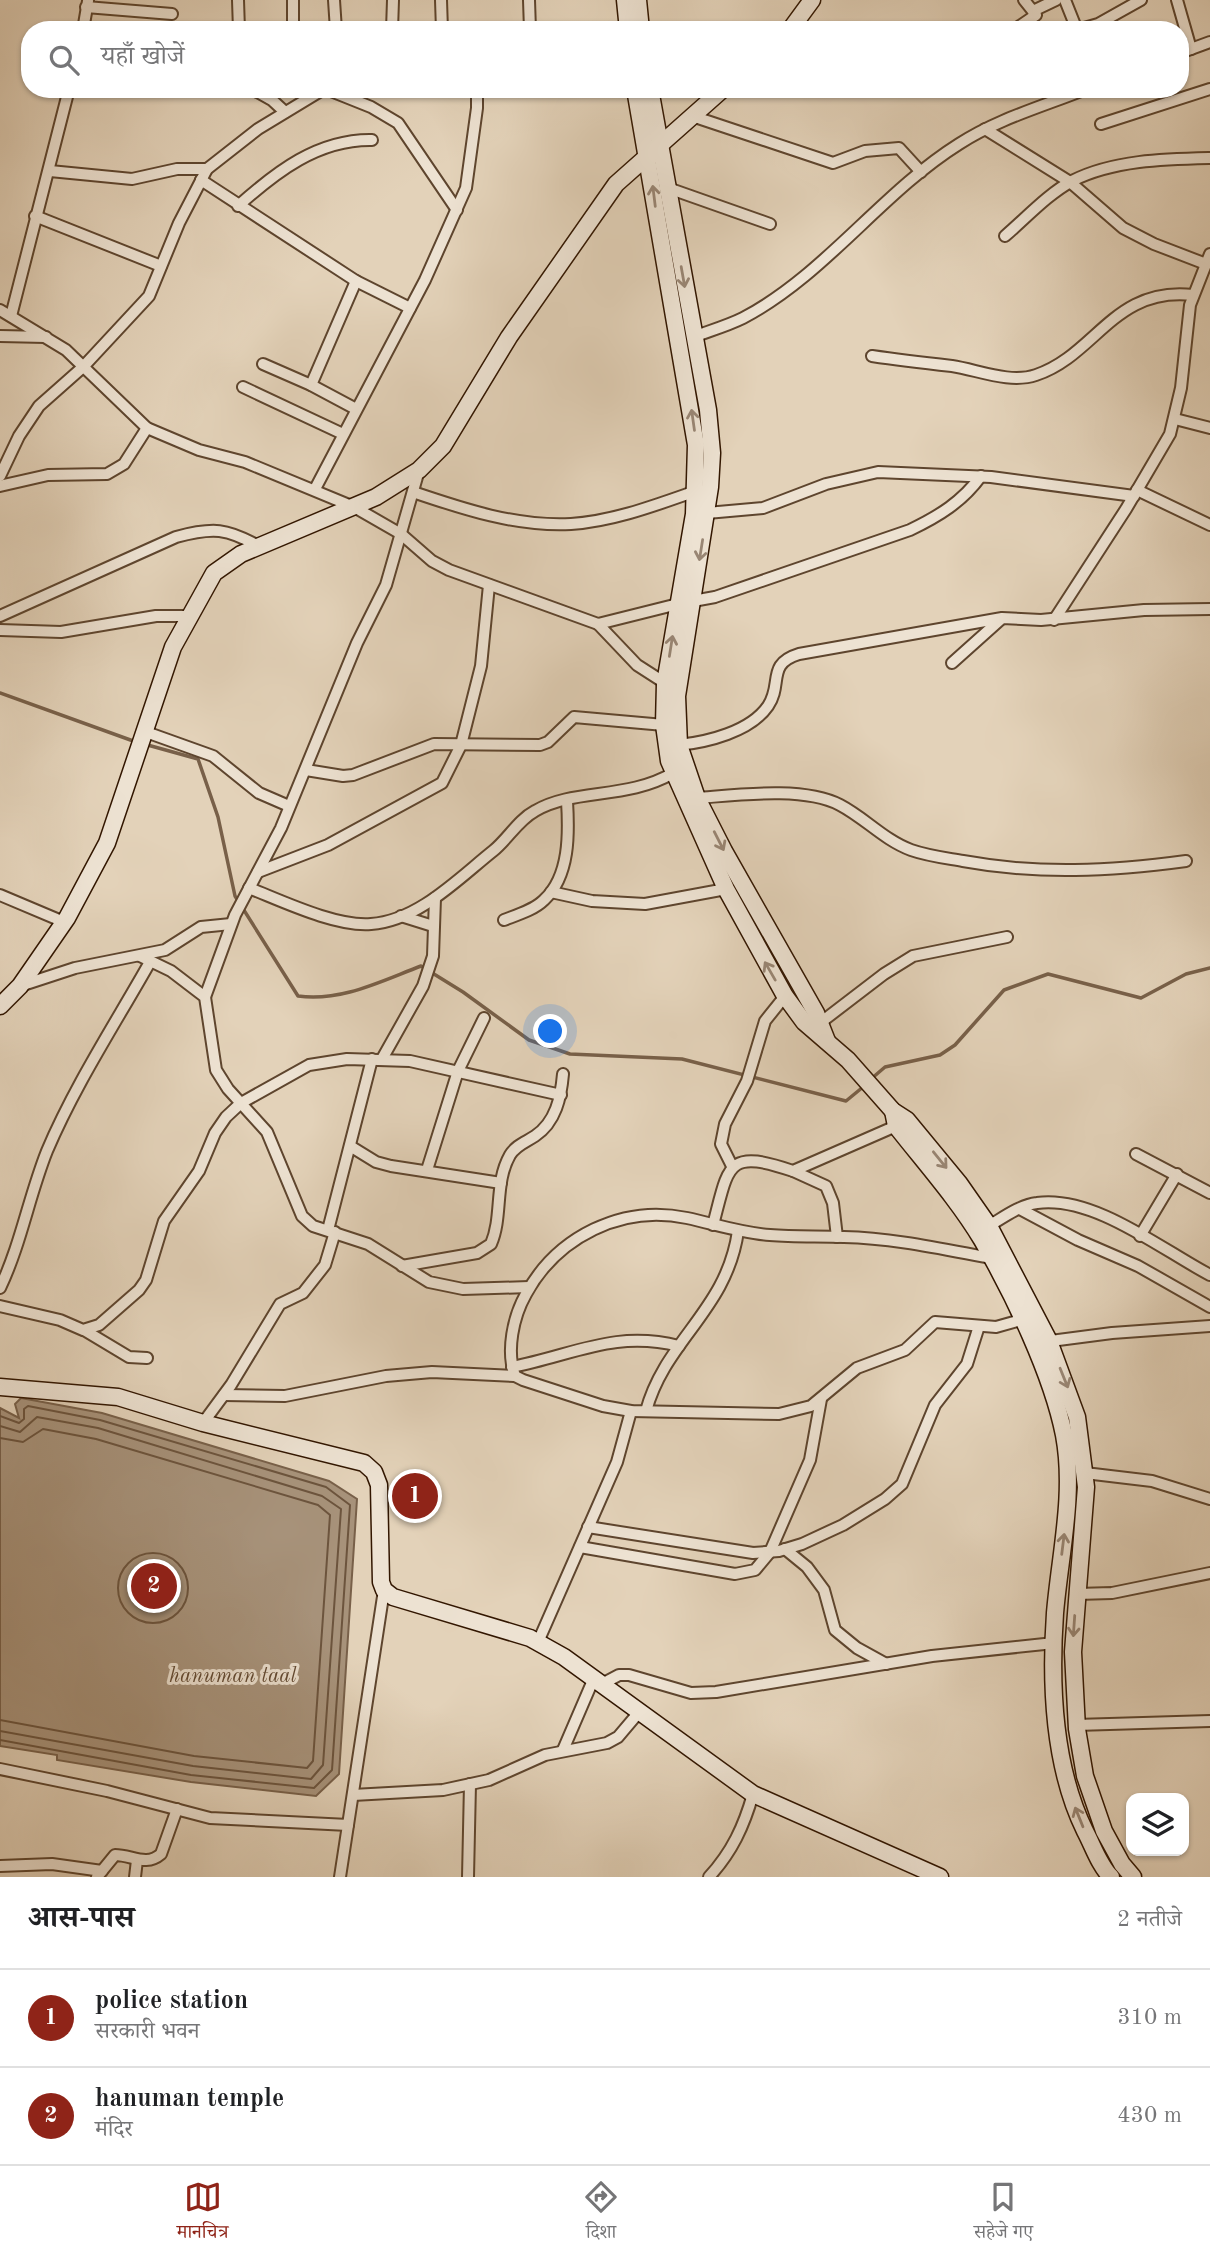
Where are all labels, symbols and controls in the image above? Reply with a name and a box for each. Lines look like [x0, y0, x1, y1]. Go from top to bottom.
search box [21, 21, 1189, 98]
icon: search [45, 41, 83, 79]
text: यहाँ खोजें [101, 44, 184, 70]
one-way arrow [647, 185, 660, 208]
one-way arrow [677, 265, 690, 288]
one-way arrow [686, 409, 699, 432]
one-way arrow [694, 538, 707, 561]
one-way arrow [665, 635, 678, 657]
one-way arrow [713, 830, 727, 850]
one-way arrow [763, 961, 776, 982]
your location [533, 1014, 567, 1048]
one-way arrow [932, 1150, 948, 1168]
one-way arrow [1058, 1366, 1071, 1388]
pin: 1 [392, 1470, 438, 1522]
one-way arrow [1057, 1533, 1070, 1556]
pin: 2 [131, 1560, 177, 1612]
one-way arrow [1068, 1614, 1081, 1637]
water label: hanuman taal [169, 1666, 297, 1687]
map controls [1126, 1793, 1189, 1856]
button: layers [1126, 1793, 1189, 1856]
one-way arrow [1072, 1807, 1085, 1828]
text: आस-पास [28, 1904, 135, 1934]
text: 2 नतीजे [1117, 1908, 1182, 1931]
text: police station [95, 1988, 248, 2014]
text: 1 [44, 2006, 58, 2029]
text: 310 m [1117, 2006, 1182, 2029]
text: सरकारी भवन [95, 2020, 200, 2043]
text: hanuman temple [95, 2086, 284, 2112]
text: 2 [44, 2104, 58, 2127]
text: 430 m [1117, 2104, 1182, 2127]
text: मंदिर [95, 2118, 133, 2141]
tab: मानचित्र [177, 2178, 228, 2250]
tab: दिशा [582, 2178, 620, 2250]
tab: सहेजे गए [974, 2178, 1033, 2250]

